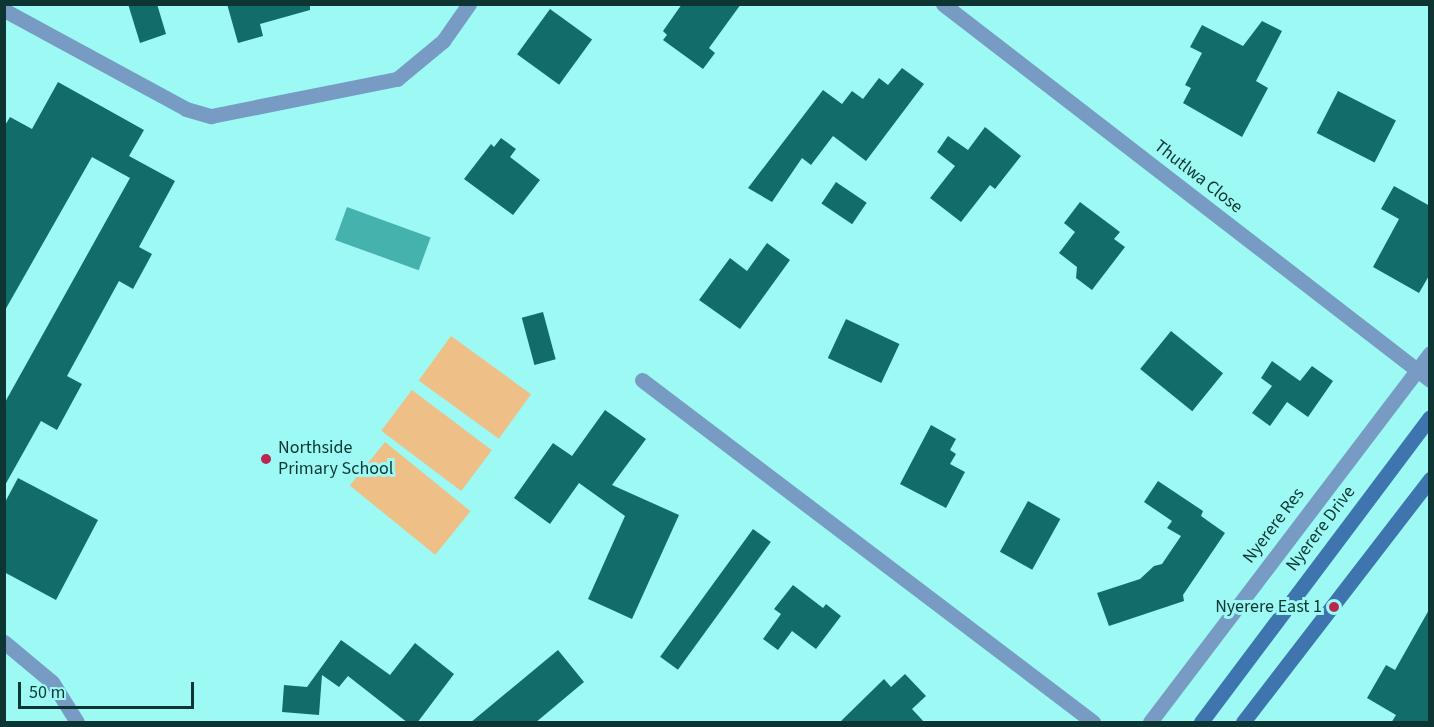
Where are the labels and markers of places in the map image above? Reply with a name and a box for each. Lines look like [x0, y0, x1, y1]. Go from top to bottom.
place label: Northside Primary School [278, 438, 393, 480]
marker: Northside Primary School [259, 452, 273, 466]
place label: Nyerere East 1 [1215, 596, 1322, 618]
marker: Nyerere East 1 [1327, 600, 1341, 614]

